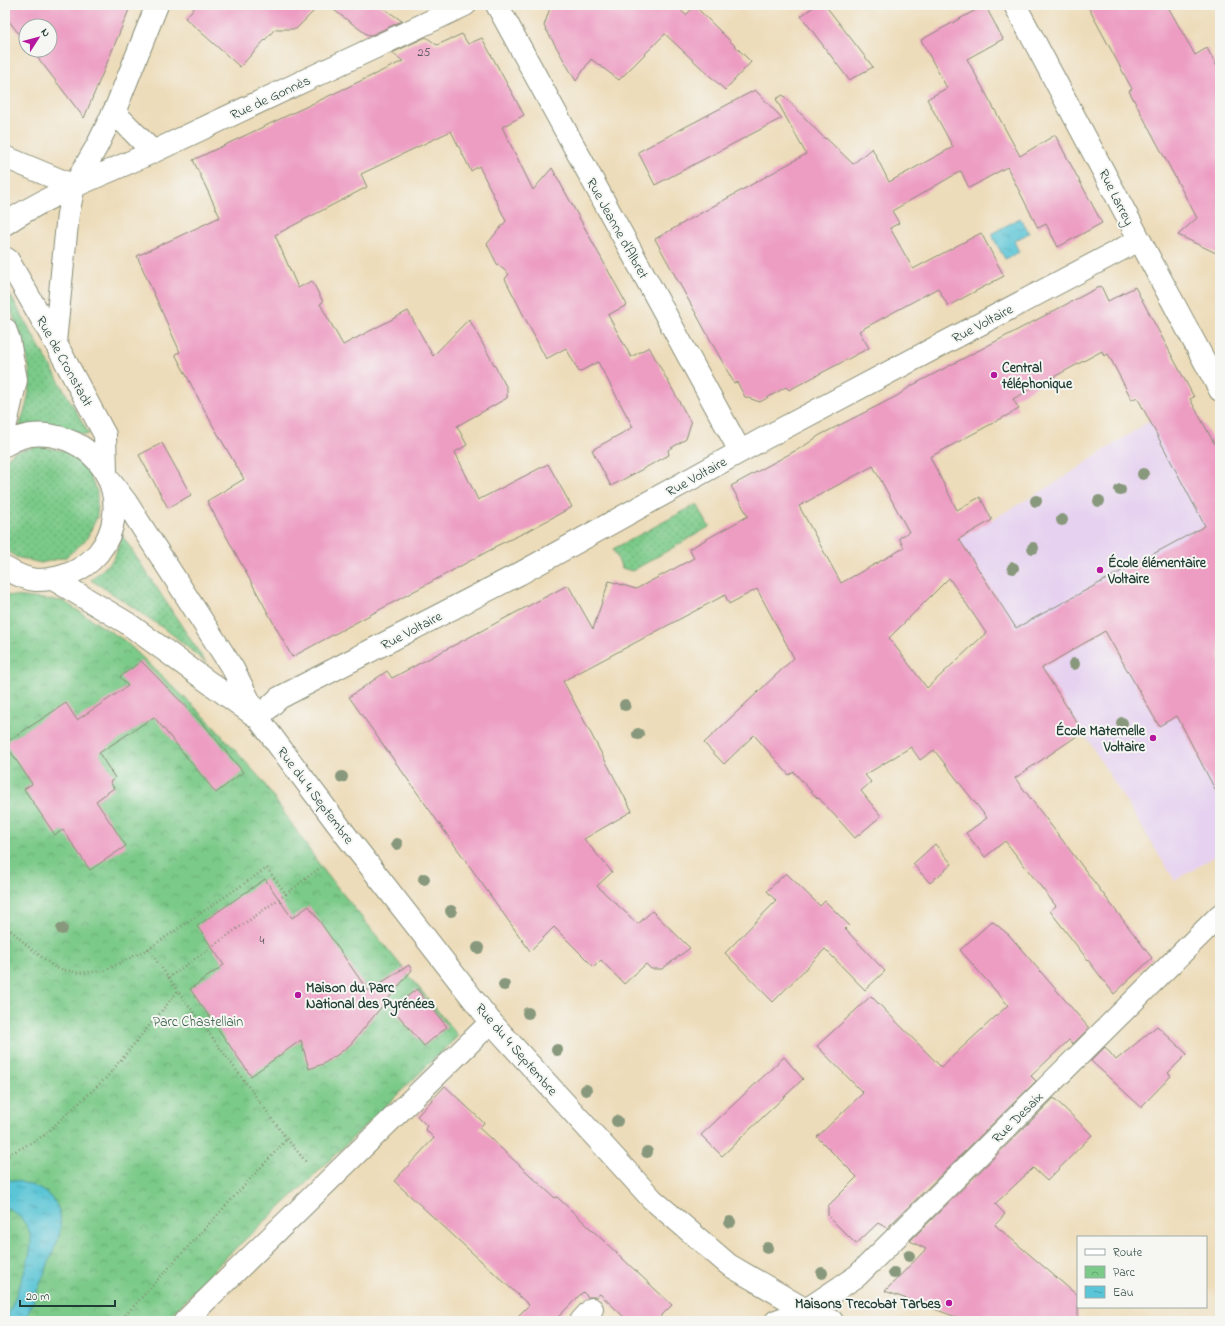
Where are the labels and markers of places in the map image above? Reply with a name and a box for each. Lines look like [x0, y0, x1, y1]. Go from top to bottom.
place label: Central téléphonique [1001, 358, 1073, 395]
marker: Central téléphonique [989, 370, 999, 380]
place label: École élémentaire Voltaire [1107, 553, 1207, 590]
marker: École élémentaire Voltaire [1095, 565, 1105, 575]
place label: École Maternelle Voltaire [1056, 721, 1146, 758]
marker: École Maternelle Voltaire [1148, 733, 1158, 743]
place label: Maison du Parc National des Pyrénées [306, 978, 435, 1017]
marker: Maison du Parc National des Pyrénées [293, 990, 303, 1000]
place label: Maisons Trecobat Tarbes [795, 1294, 941, 1315]
marker: Maisons Trecobat Tarbes [944, 1298, 954, 1308]

